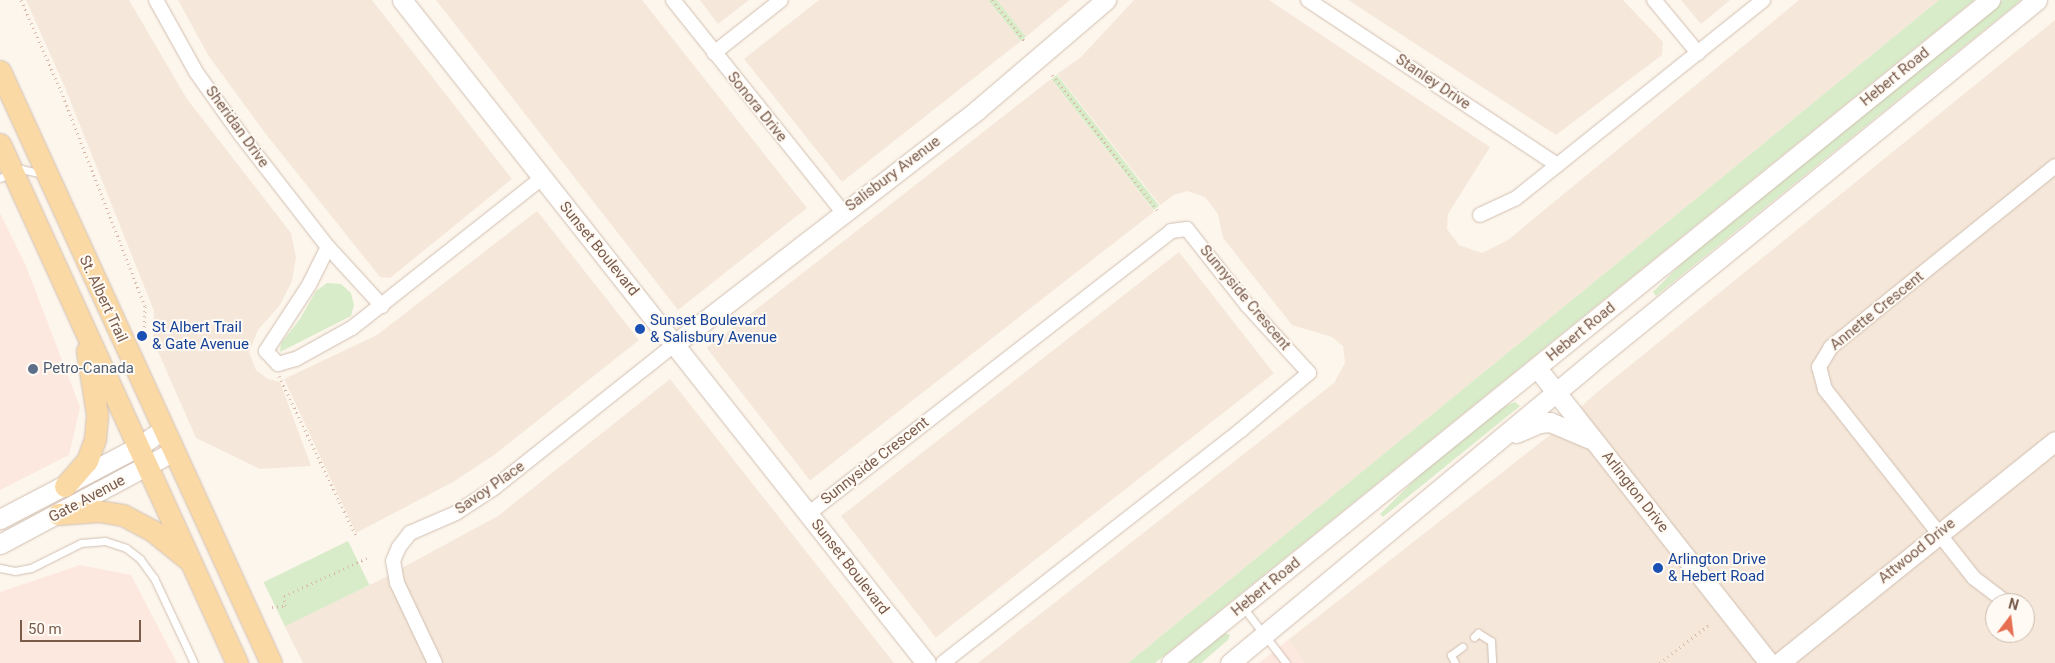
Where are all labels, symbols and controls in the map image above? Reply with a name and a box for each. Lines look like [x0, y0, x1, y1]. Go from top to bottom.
street label: Hebert Road [1857, 44, 1933, 110]
street label: Stanley Drive [1392, 50, 1474, 114]
street label: Sonora Drive [723, 68, 791, 146]
street label: Sheridan Drive [201, 83, 273, 171]
street label: Salisbury Avenue [842, 133, 944, 215]
street label: Sunset Boulevard [555, 198, 643, 300]
street label: Sunnyside Crescent [1196, 242, 1294, 354]
street label: St. Albert Trail [75, 253, 131, 345]
street label: Annette Crescent [1827, 268, 1927, 354]
street label: Hebert Road [1543, 299, 1619, 365]
place label: Sunset Boulevard & Salisbury Avenue [650, 311, 777, 346]
place label: St Albert Trail & Gate Avenue [152, 318, 249, 353]
marker: Sunset Boulevard & Salisbury Avenue [634, 323, 646, 335]
marker: St Albert Trail & Gate Avenue [136, 330, 148, 342]
place label: Petro-Canada [43, 360, 134, 378]
marker: Petro-Canada [27, 363, 39, 375]
street label: Sunnyside Crescent [818, 413, 932, 509]
street label: Arlington Drive [1598, 448, 1672, 536]
street label: Savoy Place [452, 458, 528, 518]
street label: Gate Avenue [46, 471, 128, 527]
street label: Attwood Drive [1875, 515, 1959, 587]
street label: Sunset Boulevard [807, 516, 893, 618]
place label: Arlington Drive & Hebert Road [1668, 550, 1766, 585]
street label: Hebert Road [1228, 554, 1304, 620]
marker: Arlington Drive & Hebert Road [1652, 562, 1664, 574]
north arrow [1985, 593, 2035, 643]
text: N [2007, 595, 2020, 613]
scale bar [22, 610, 144, 642]
text: 50 m [28, 620, 62, 638]

